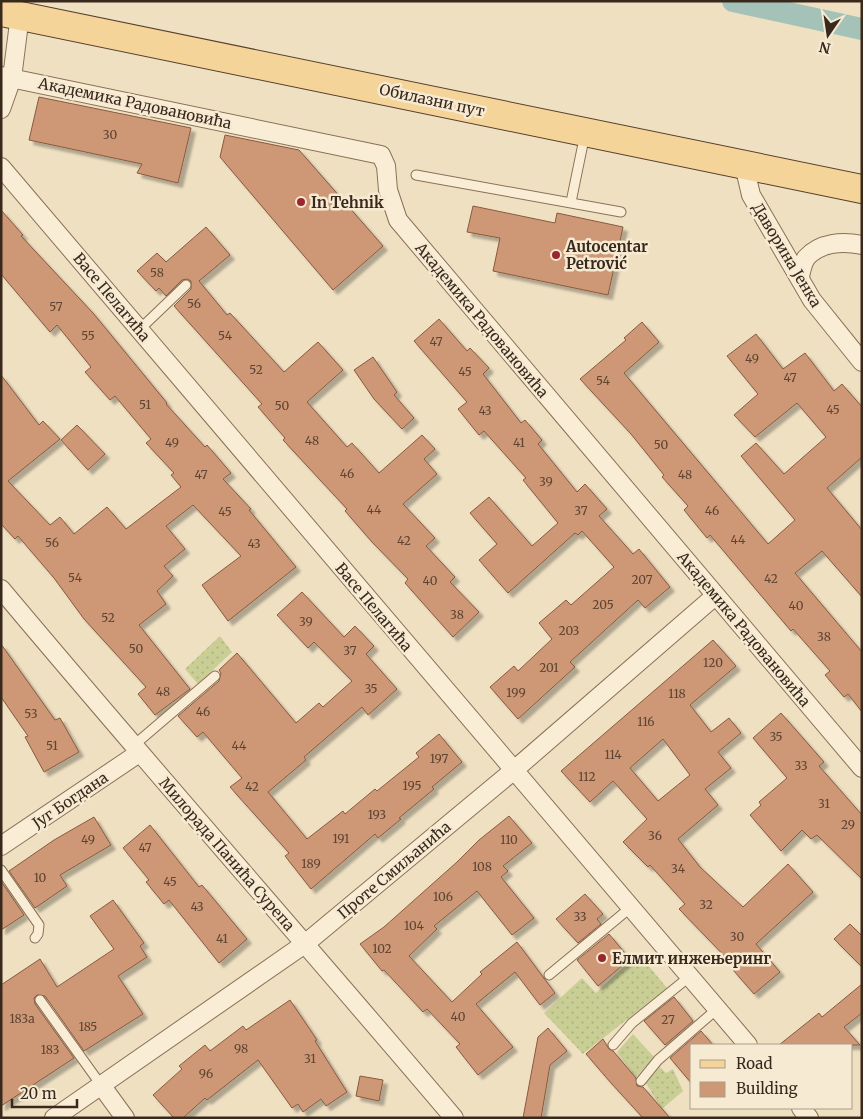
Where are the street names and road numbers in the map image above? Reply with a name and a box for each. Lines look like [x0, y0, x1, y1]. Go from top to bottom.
street label: Академика Радовановића [36, 73, 233, 133]
street label: Обилазни пут [378, 80, 486, 120]
street label: Даворина Јенка [748, 199, 826, 311]
street label: Академика Радовановића [411, 238, 553, 402]
street label: Васе Пелагића [69, 249, 155, 345]
street label: Академика Радовановића [673, 547, 815, 711]
street label: Васе Пелагића [331, 559, 417, 655]
street label: Југ Богдана [28, 768, 111, 833]
street label: Милорада Панића Сурепа [155, 773, 299, 935]
street label: Проте Смиљанића [334, 817, 454, 923]

